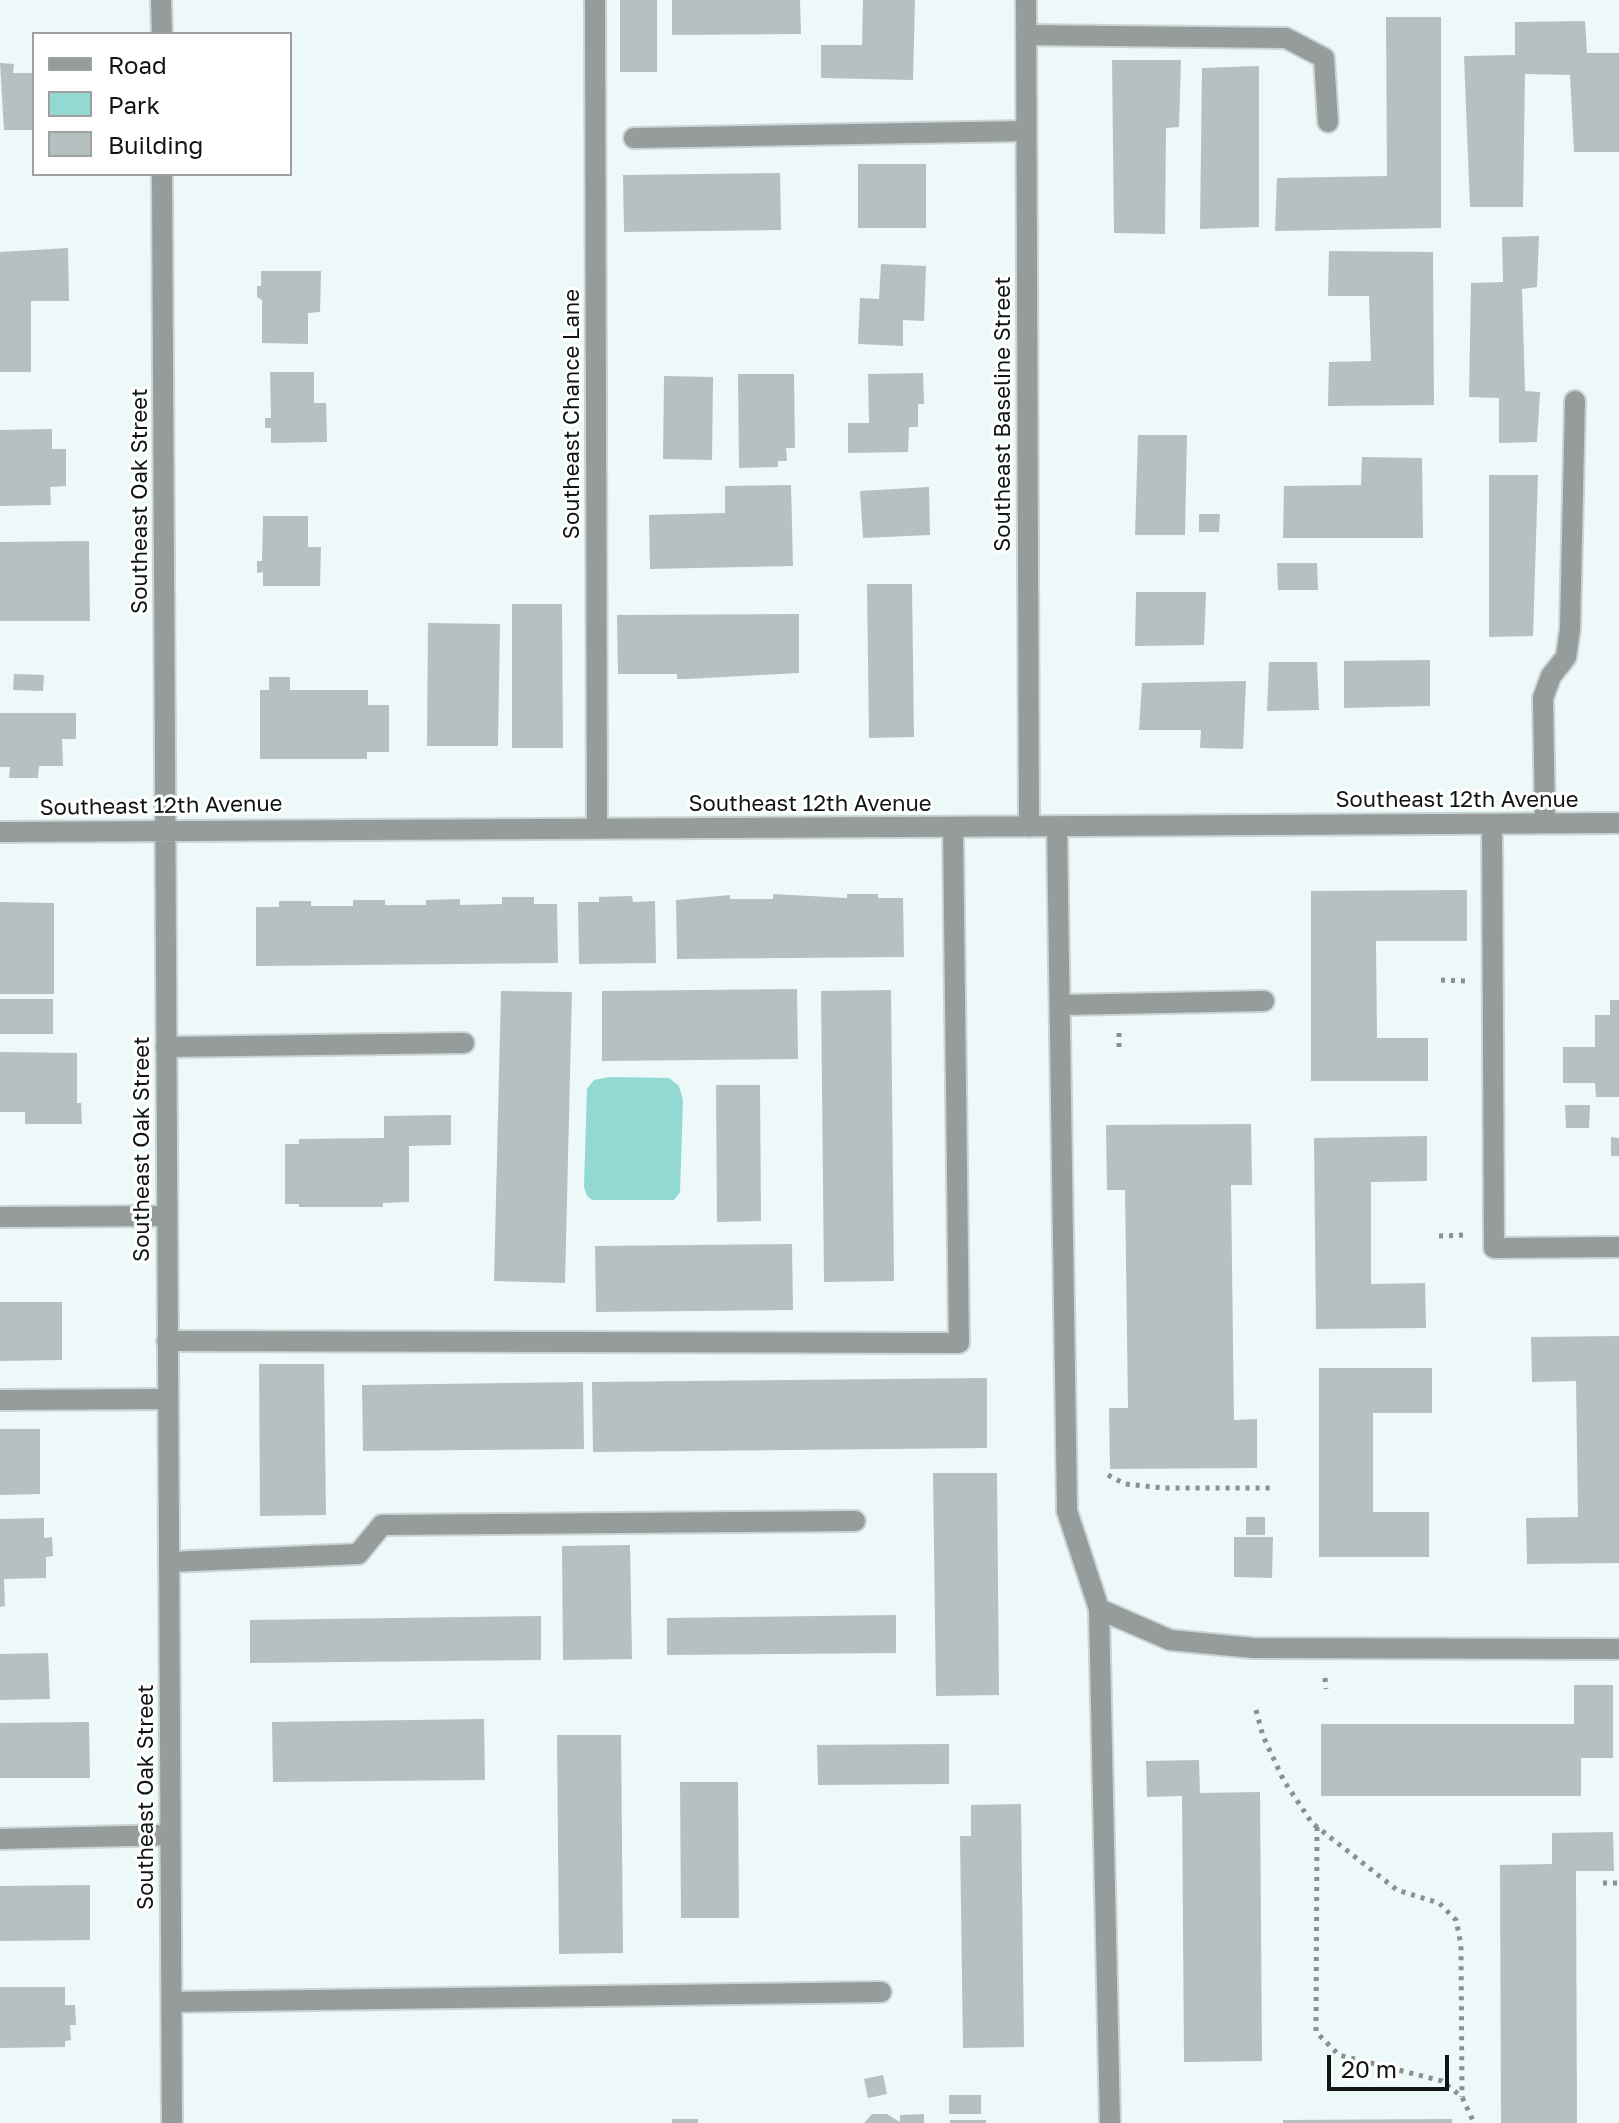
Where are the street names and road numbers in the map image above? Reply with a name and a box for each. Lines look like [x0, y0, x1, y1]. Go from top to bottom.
street label: Southeast Baseline Street [990, 276, 1016, 552]
street label: Southeast Chance Lane [559, 289, 585, 539]
street label: Southeast Oak Street [127, 388, 153, 614]
street label: Southeast 12th Avenue [1336, 787, 1578, 813]
street label: Southeast 12th Avenue [39, 791, 283, 821]
street label: Southeast 12th Avenue [689, 791, 931, 817]
street label: Southeast Oak Street [129, 1036, 155, 1262]
street label: Southeast Oak Street [133, 1684, 159, 1910]

